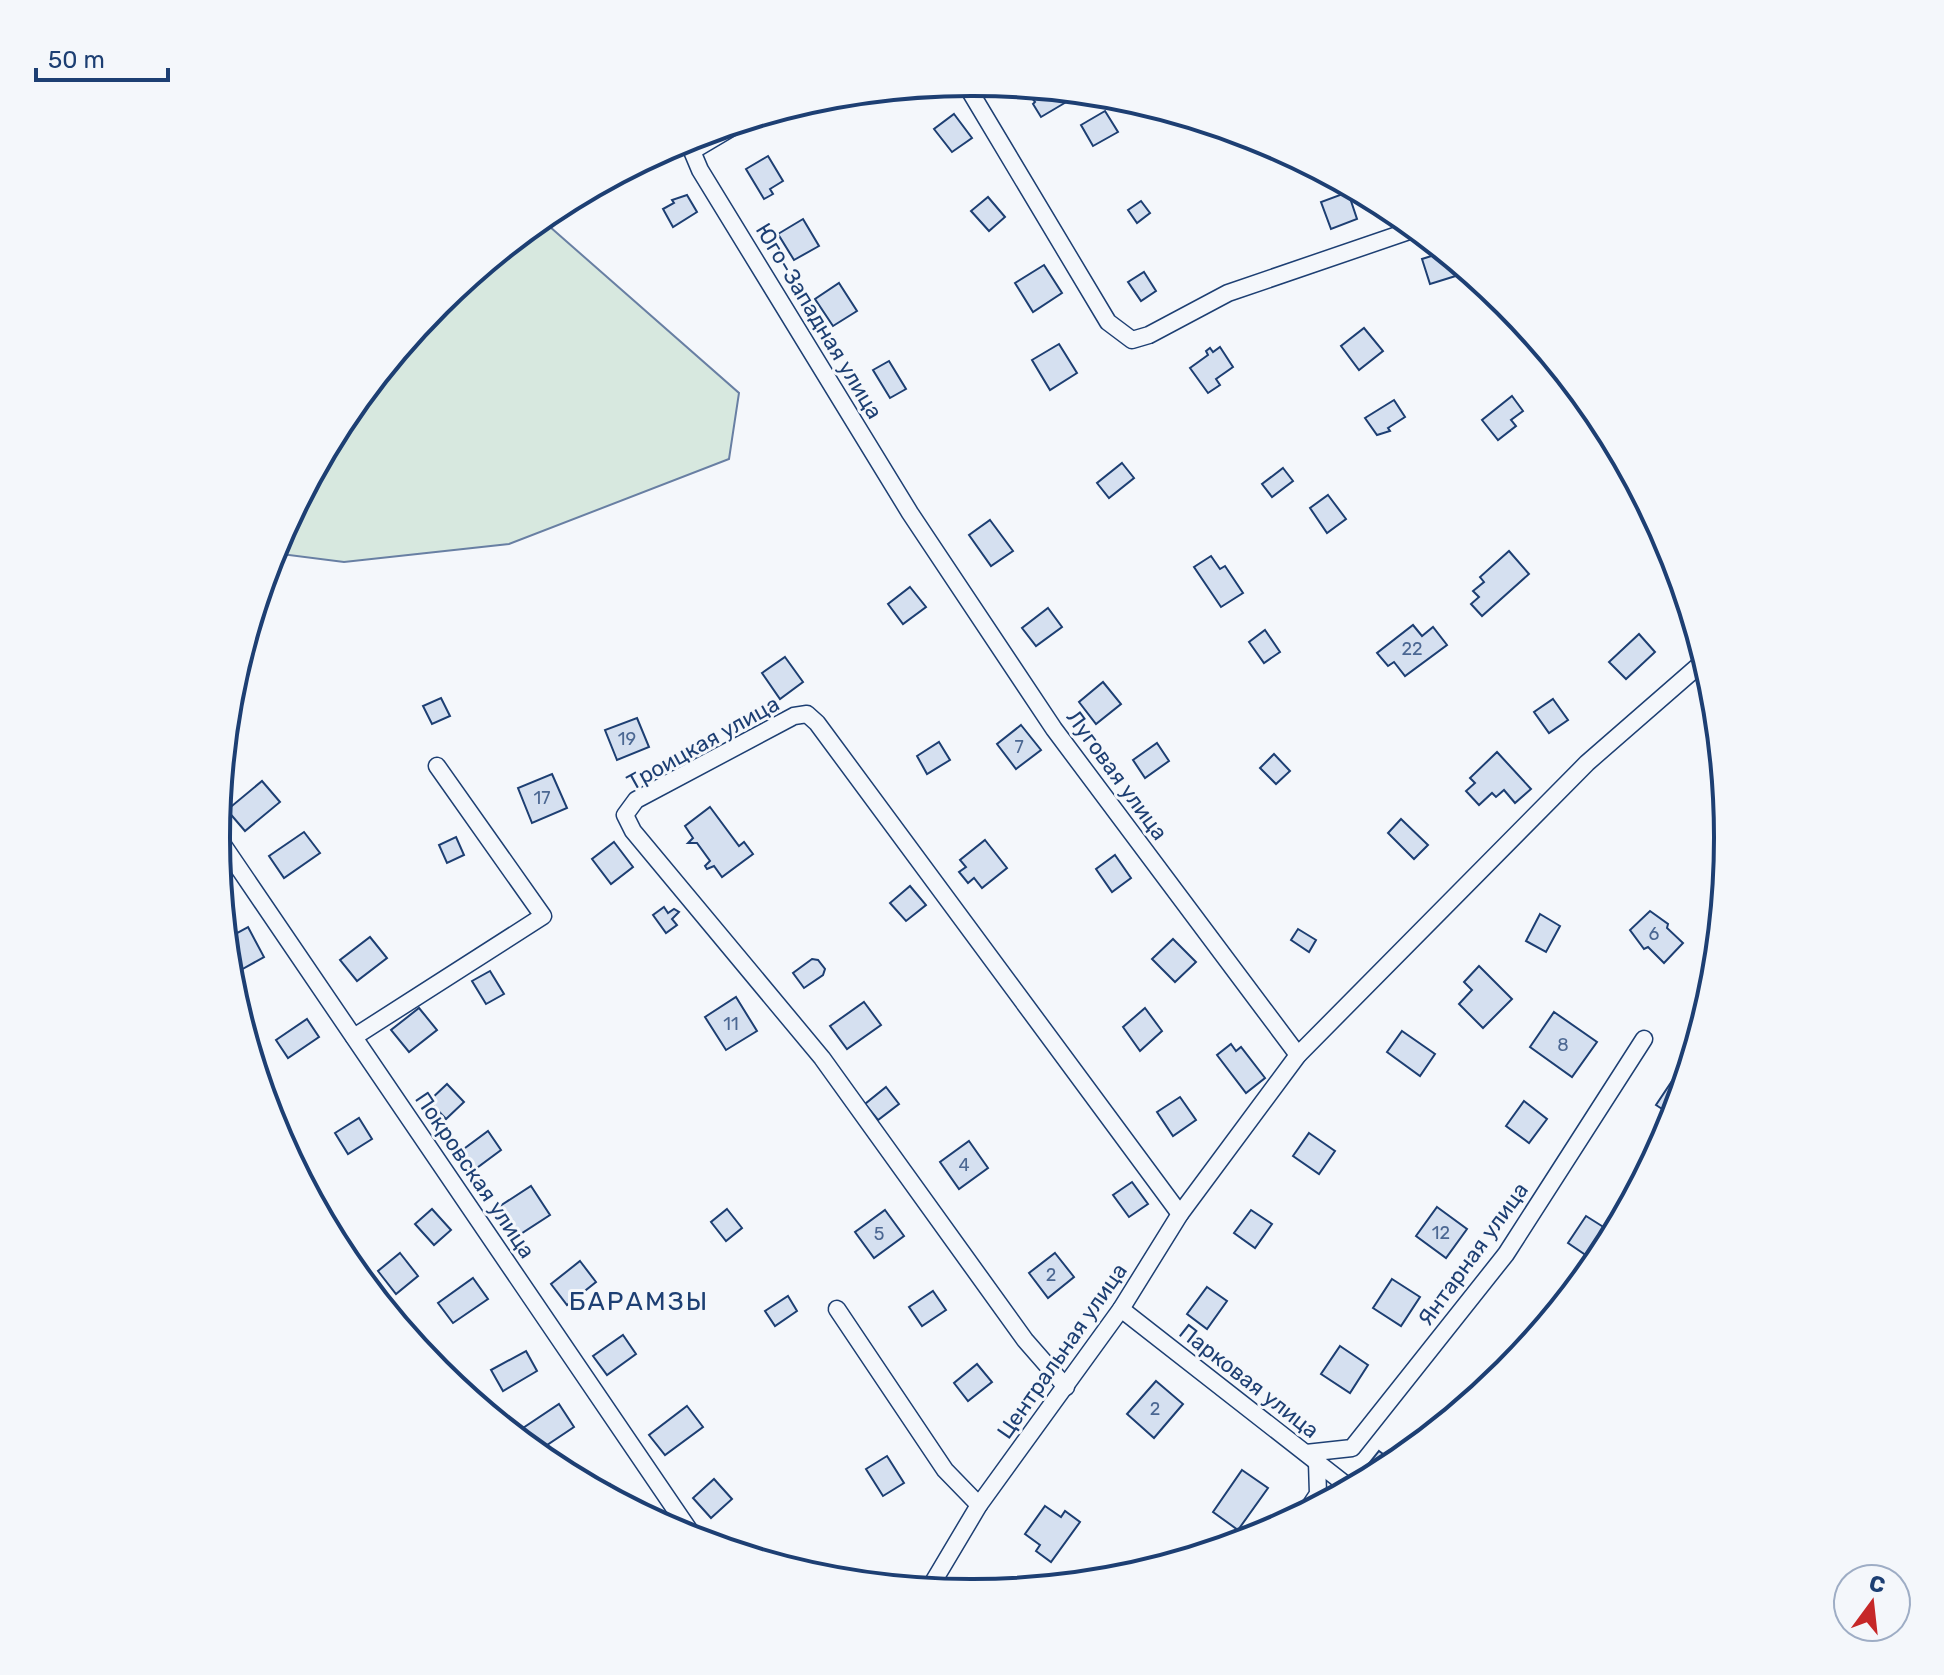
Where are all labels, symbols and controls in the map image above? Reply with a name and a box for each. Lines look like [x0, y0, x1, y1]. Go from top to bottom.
scale bar [36, 32, 168, 82]
text: 50 m [48, 46, 105, 74]
street label: Юго-Западная улица [750, 218, 888, 424]
house number: 22 [1401, 638, 1423, 660]
street label: Троицкая улица [622, 690, 784, 796]
street label: Луговая улица [1061, 705, 1173, 845]
house number: 19 [618, 728, 636, 750]
house number: 7 [1014, 736, 1024, 758]
house number: 17 [534, 787, 550, 809]
house number: 6 [1649, 923, 1660, 945]
house number: 11 [723, 1013, 739, 1035]
house number: 8 [1557, 1034, 1569, 1056]
street label: Покровская улица [409, 1087, 541, 1263]
house number: 4 [958, 1154, 970, 1176]
street label: Янтарная улица [1412, 1177, 1534, 1331]
house number: 12 [1432, 1222, 1450, 1244]
house number: 5 [874, 1223, 884, 1245]
street label: Центральная улица [991, 1258, 1133, 1444]
house number: 2 [1046, 1264, 1056, 1286]
district label: БАРАМЗЫ [569, 1286, 709, 1317]
street label: Парковая улица [1174, 1318, 1324, 1444]
house number: 2 [1150, 1398, 1160, 1420]
north arrow [1832, 1563, 1912, 1643]
text: С [1866, 1569, 1888, 1599]

